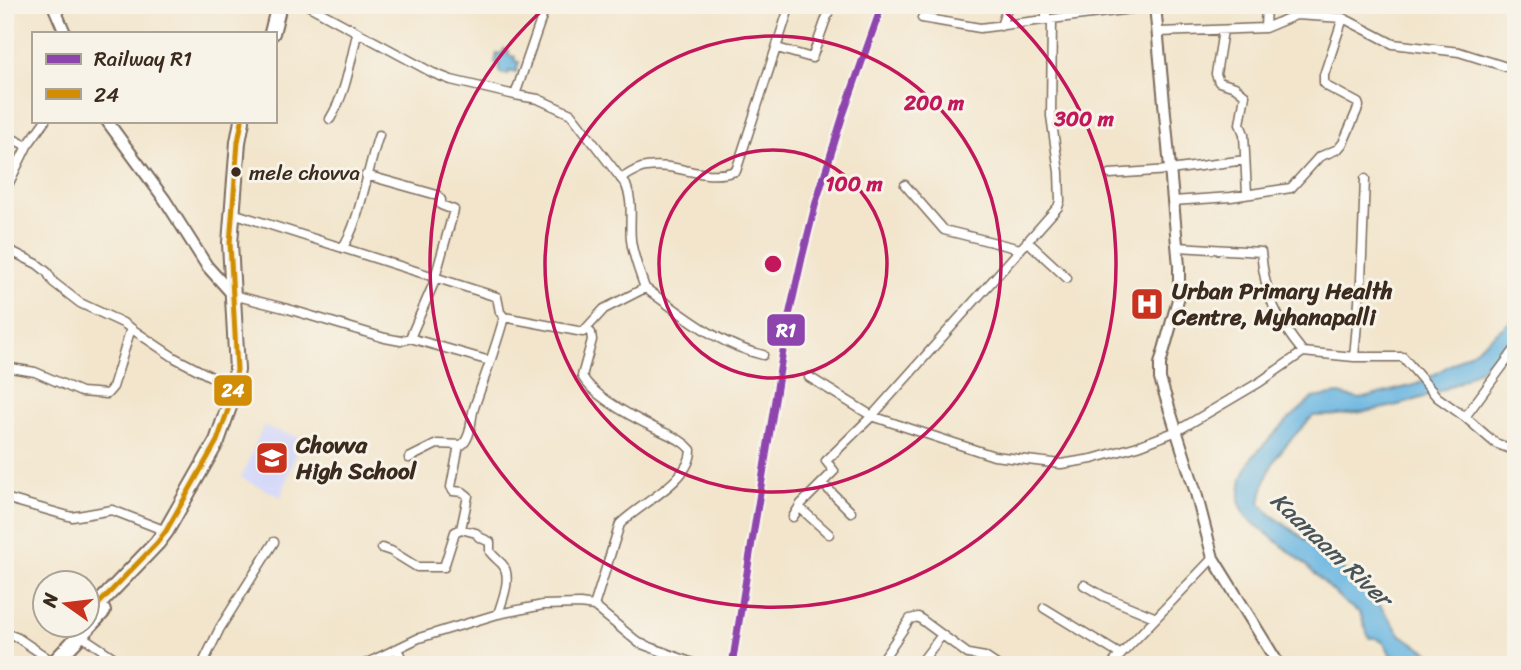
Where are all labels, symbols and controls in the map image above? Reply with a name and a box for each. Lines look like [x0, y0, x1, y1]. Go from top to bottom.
legend [32, 32, 276, 122]
text: Railway R1 [94, 40, 192, 78]
text: 24 [94, 76, 119, 114]
text: 200 m [903, 84, 965, 122]
text: 300 m [1053, 100, 1115, 138]
place label: mele chovva [249, 154, 361, 192]
marker: mele chovva [229, 165, 243, 179]
text: 100 m [825, 165, 883, 203]
centre of rings [761, 252, 785, 276]
place label: Urban Primary Health Centre, Myhanapalli [1171, 271, 1393, 338]
hospital icon: Urban Primary Health Centre, Myhanapalli [1128, 285, 1166, 323]
line badge: R1 [766, 313, 806, 347]
text: R1 [775, 314, 796, 347]
line badge: 24 [213, 374, 253, 407]
text: 24 [221, 374, 245, 407]
place label: Chovva High School [295, 425, 418, 492]
school or university icon: Chovva High School [253, 439, 291, 477]
water label: Kaanaam River [1260, 481, 1405, 620]
north arrow [32, 568, 102, 638]
text: N [32, 589, 68, 611]

